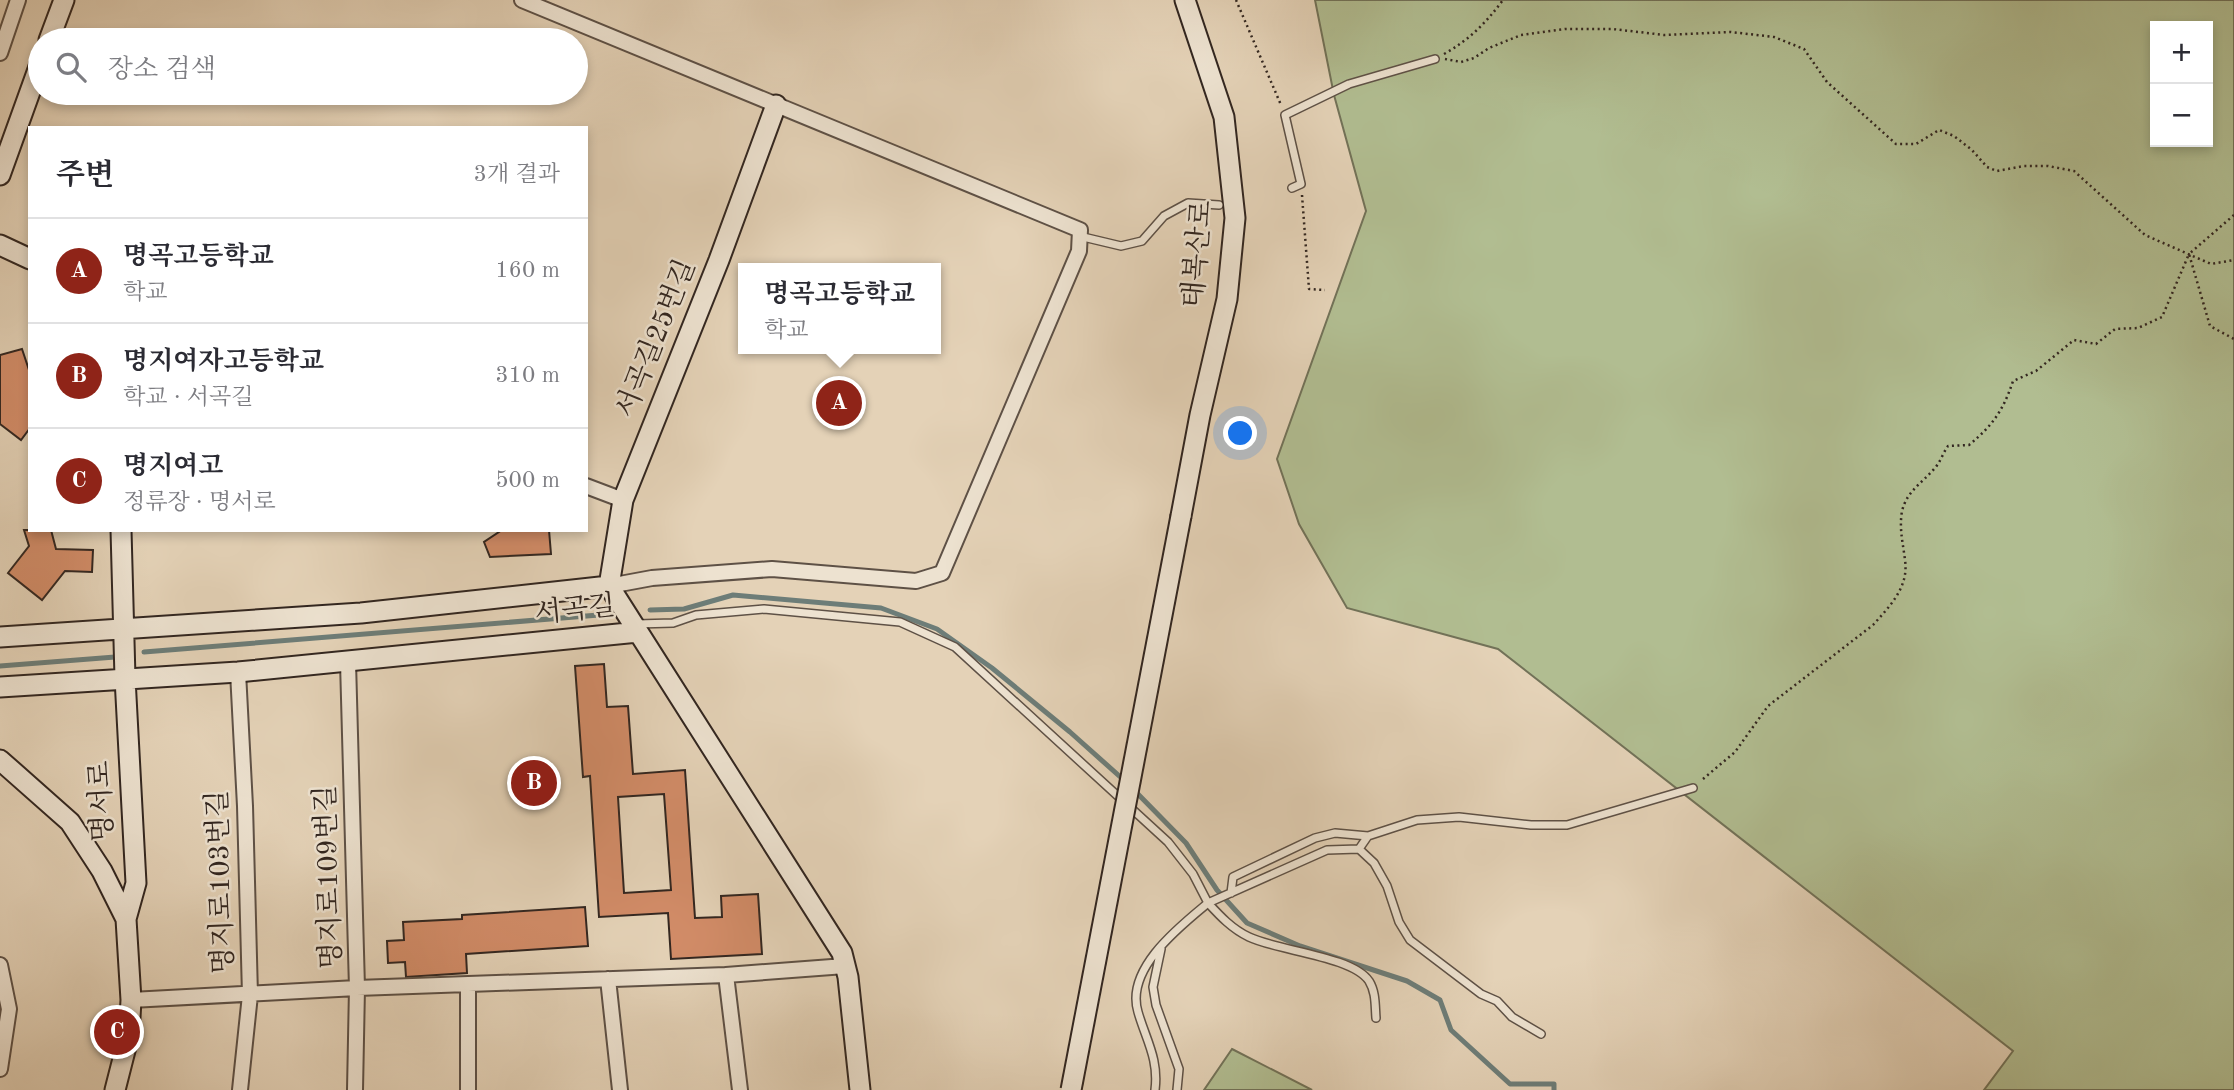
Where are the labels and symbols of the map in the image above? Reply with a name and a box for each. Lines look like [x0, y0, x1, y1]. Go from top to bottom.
street label: 태복산로 [1177, 199, 1218, 309]
street label: 서곡길25번길 [611, 255, 701, 422]
pin: A [816, 377, 862, 429]
your location [1223, 416, 1257, 450]
street label: 서곡길 [533, 591, 617, 629]
pin: B [511, 757, 557, 809]
street label: 명서로 [85, 760, 119, 842]
street label: 명지로109번길 [311, 785, 347, 969]
street label: 명지로103번길 [203, 790, 239, 974]
pin: C [94, 1006, 140, 1058]

